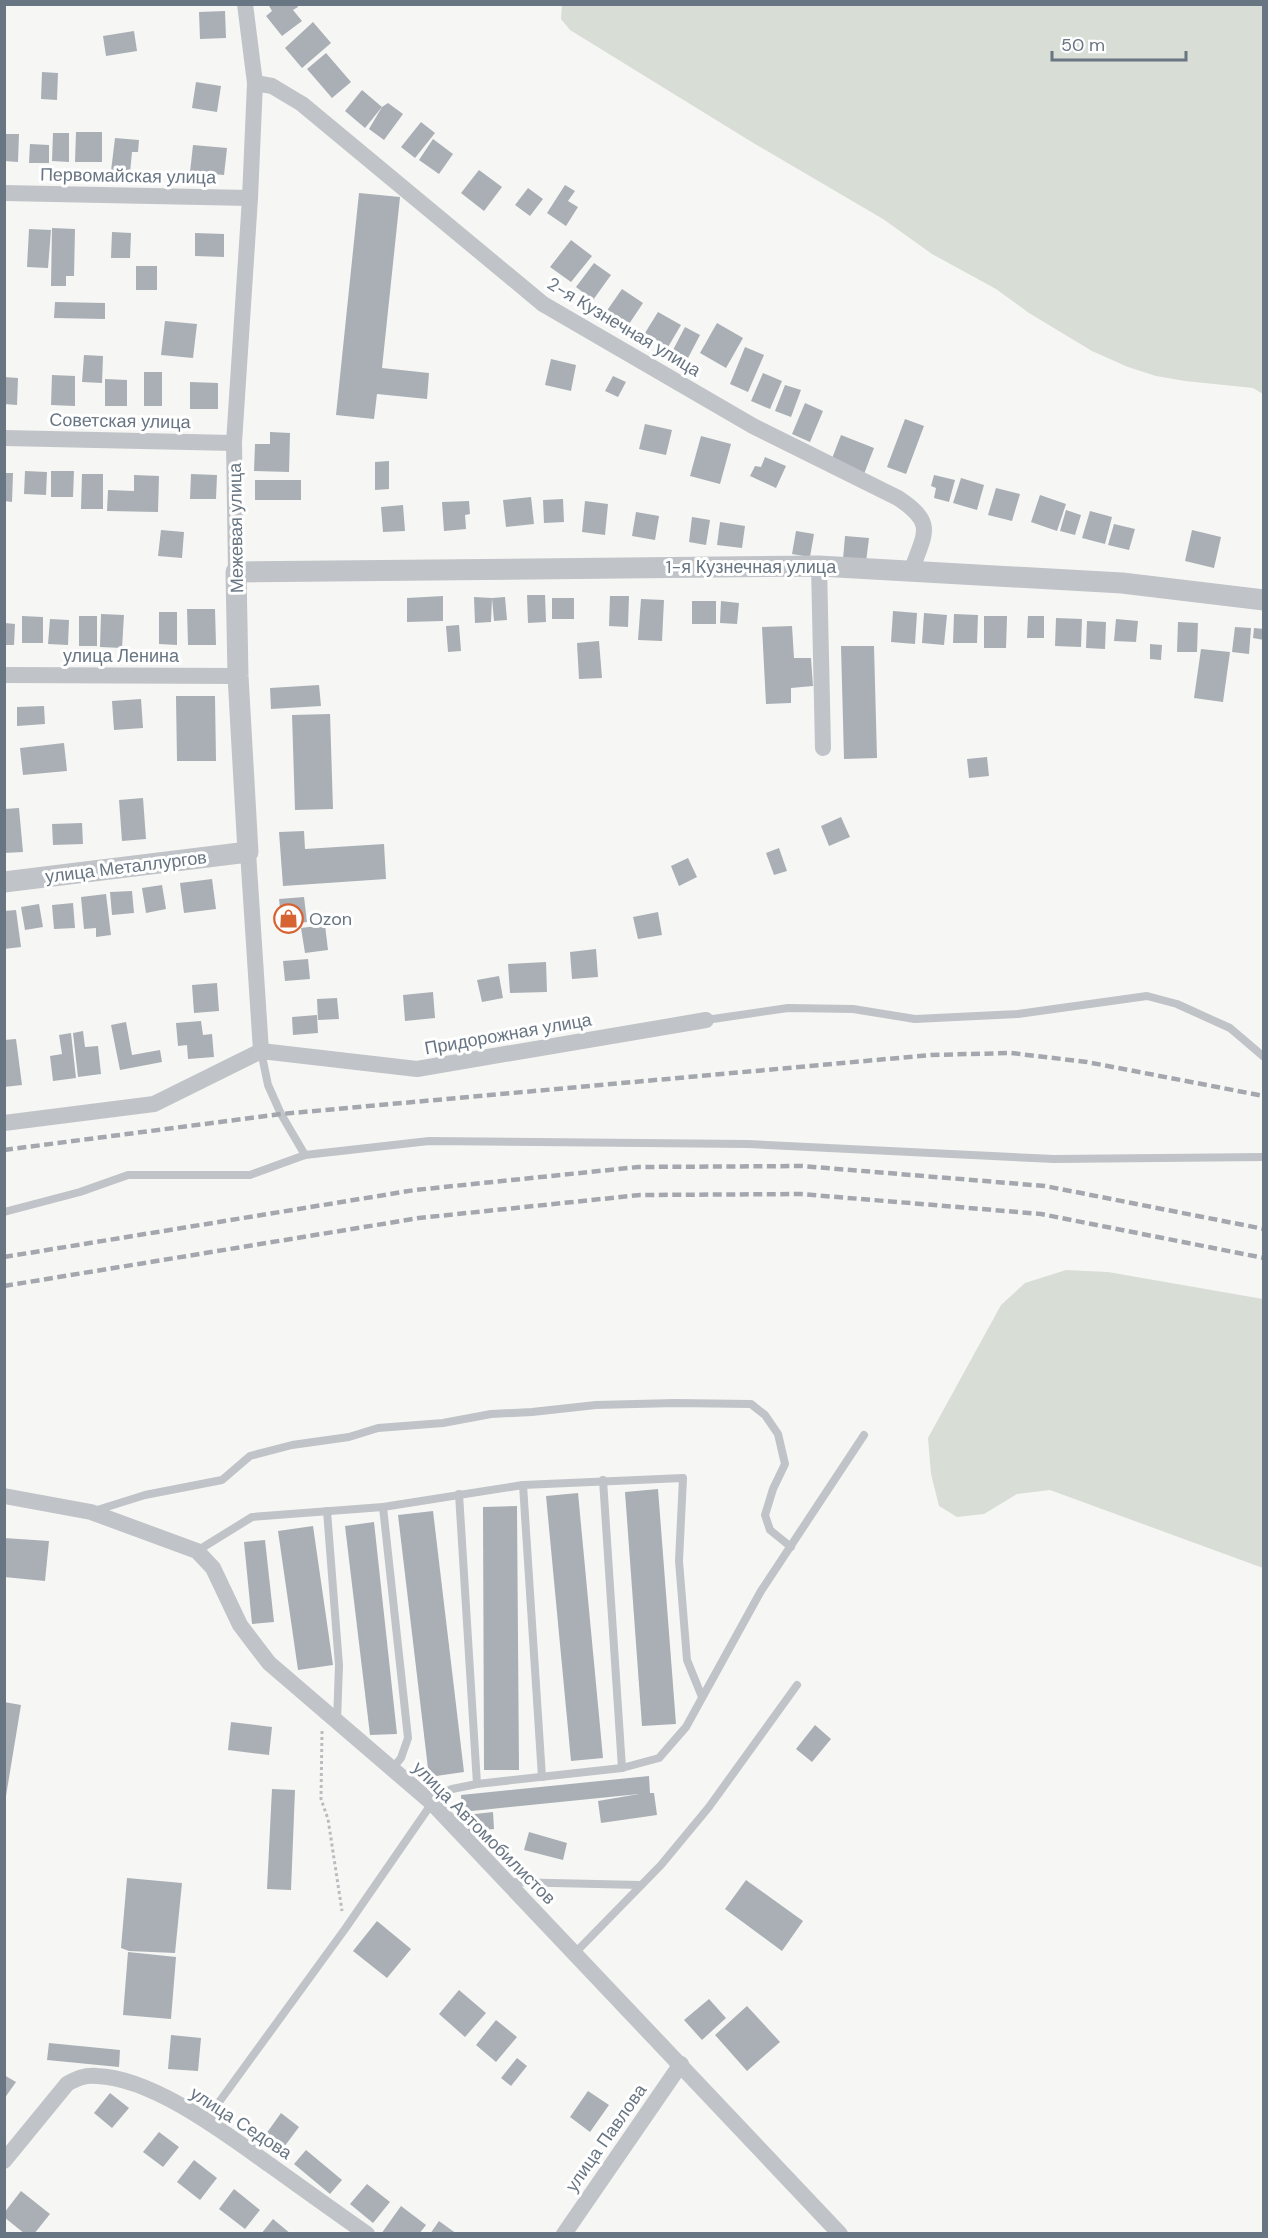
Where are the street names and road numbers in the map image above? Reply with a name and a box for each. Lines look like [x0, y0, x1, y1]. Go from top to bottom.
street label: Первомайская улица [40, 162, 217, 190]
street label: 2-я Кузнечная улица [543, 272, 706, 383]
street label: Советская улица [49, 408, 192, 434]
street label: Межевая улица [223, 462, 249, 593]
street label: 1-я Кузнечная улица [666, 555, 837, 579]
street label: улица Ленина [63, 644, 180, 668]
street label: улица Металлургов [44, 845, 208, 889]
street label: Придорожная улица [423, 1007, 594, 1061]
street label: улица Автомобилистов [407, 1756, 561, 1910]
street label: улица Павлова [560, 2079, 653, 2197]
street label: улица Седова [185, 2081, 297, 2165]

